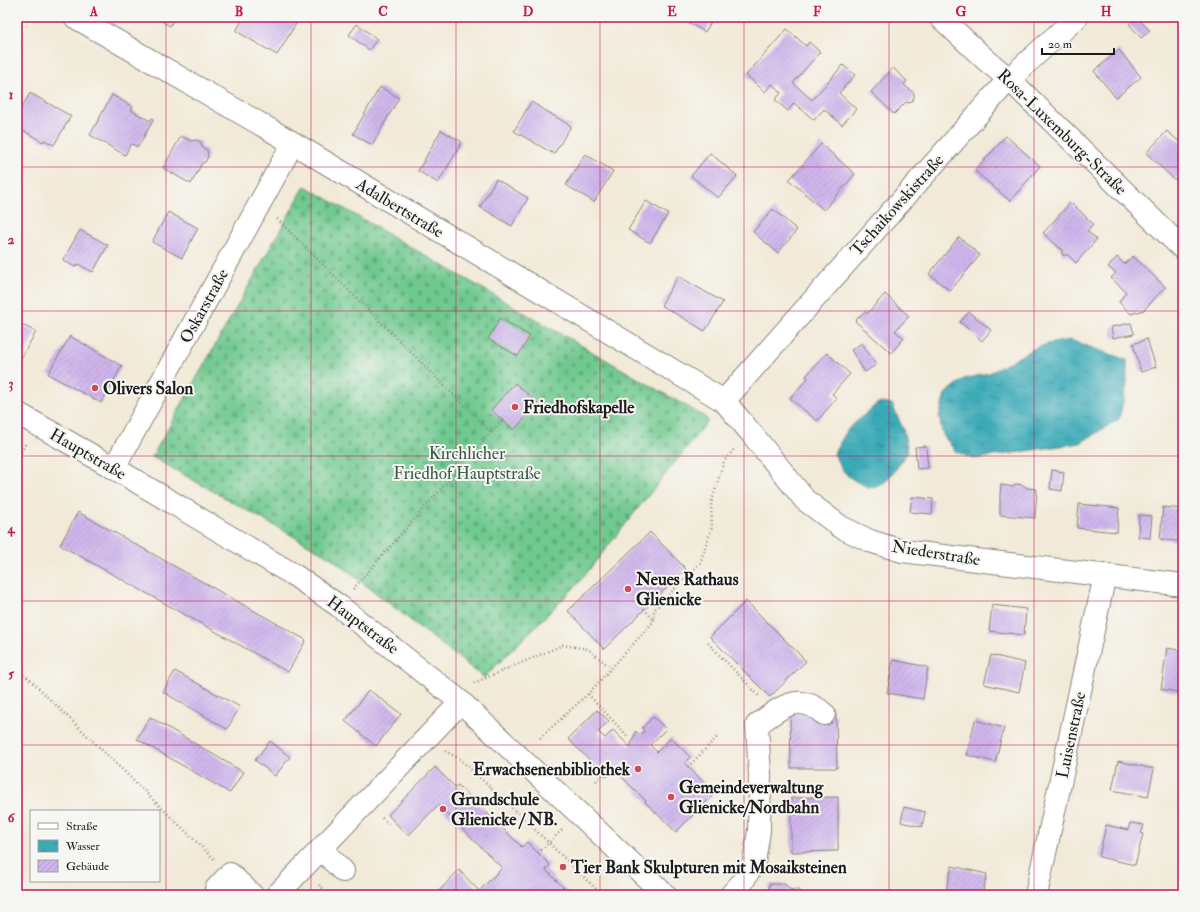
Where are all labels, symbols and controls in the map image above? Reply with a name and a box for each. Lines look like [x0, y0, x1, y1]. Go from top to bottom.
text: A [89, 4, 99, 20]
text: B [235, 4, 243, 20]
text: C [378, 4, 388, 20]
text: D [523, 4, 534, 20]
text: E [667, 4, 677, 20]
text: F [813, 4, 822, 20]
text: G [956, 4, 967, 20]
text: H [1101, 4, 1112, 20]
scale bar [1042, 30, 1114, 56]
text: 20 m [1048, 37, 1073, 52]
street label: Rosa-Luxemburg-Straße [993, 65, 1131, 199]
text: 1 [9, 87, 14, 103]
street label: Tschaikowskistraße [846, 150, 948, 260]
street label: Adalbertstraße [351, 173, 448, 242]
text: 2 [8, 232, 15, 248]
street label: Oskarstraße [175, 265, 233, 347]
text: 3 [9, 376, 14, 392]
place label: Olivers Salon [103, 378, 193, 399]
marker: Olivers Salon [90, 383, 100, 393]
place label: Friedhofskapelle [523, 397, 635, 419]
marker: Friedhofskapelle [510, 402, 520, 412]
street label: Hauptstraße [46, 424, 130, 485]
park label: Kirchlicher Friedhof Hauptstraße [393, 443, 541, 485]
text: 4 [6, 521, 15, 537]
street label: Niederstraße [890, 536, 982, 570]
place label: Neues Rathaus Glienicke [635, 569, 739, 610]
marker: Neues Rathaus Glienicke [623, 584, 633, 594]
street label: Hauptstraße [322, 591, 403, 660]
text: 5 [8, 666, 14, 682]
street label: Luisenstraße [1052, 690, 1090, 780]
place label: Erwachsenenbibliothek [473, 759, 631, 780]
marker: Erwachsenenbibliothek [633, 764, 643, 774]
place label: Gemeindeverwaltung Glienicke/Nordbahn [679, 777, 824, 818]
place label: Grundschule Glienicke / NB. [451, 789, 557, 830]
marker: Gemeindeverwaltung Glienicke/Nordbahn [666, 792, 676, 802]
marker: Grundschule Glienicke / NB. [438, 804, 448, 814]
text: 6 [8, 810, 16, 826]
legend [30, 810, 160, 882]
text: Straße [66, 819, 97, 834]
text: Wasser [65, 839, 100, 854]
place label: Tier Bank Skulpturen mit Mosaiksteinen [570, 857, 847, 879]
text: Gebäude [66, 859, 109, 874]
marker: Tier Bank Skulpturen mit Mosaiksteinen [558, 862, 568, 872]

